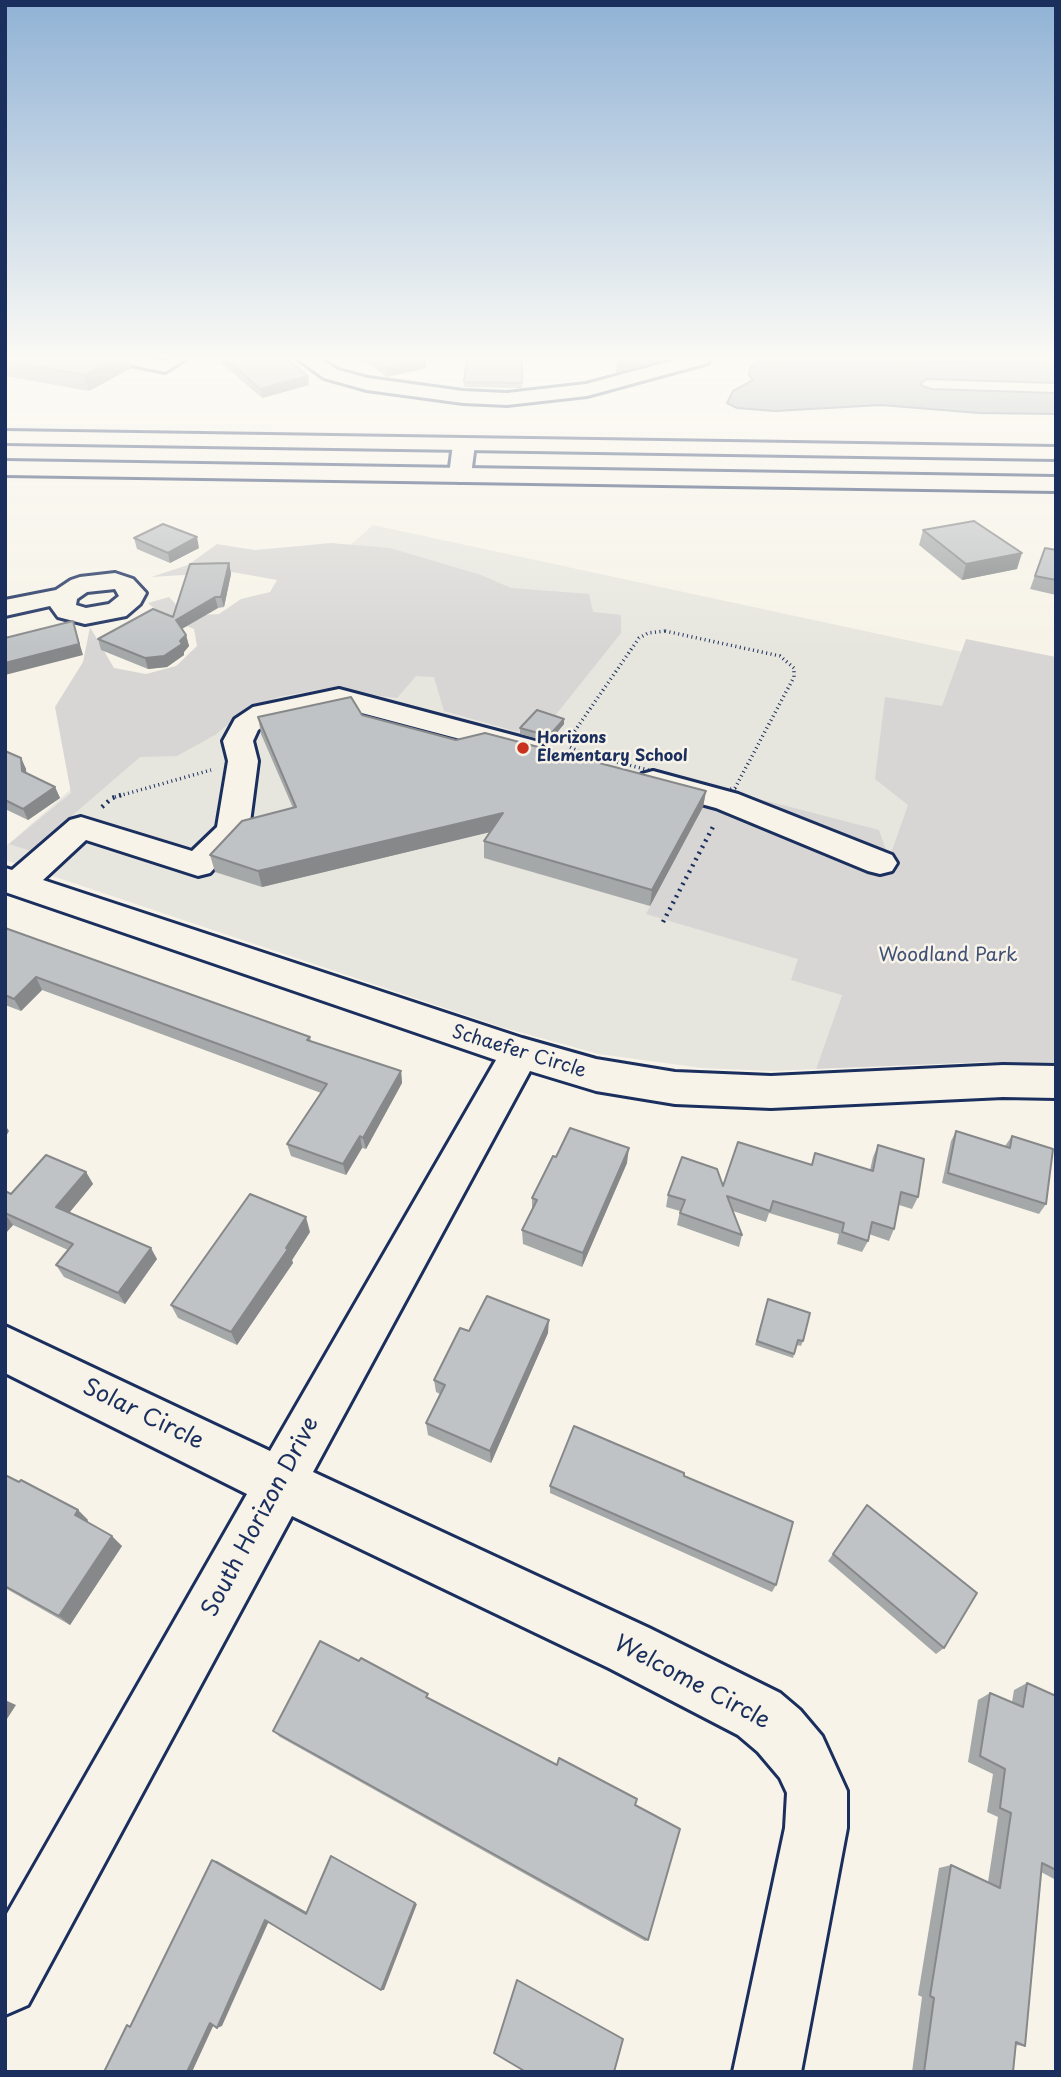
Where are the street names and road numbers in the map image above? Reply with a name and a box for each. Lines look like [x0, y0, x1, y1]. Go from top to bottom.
street label: Schaefer Circle [449, 1021, 589, 1083]
street label: Solar Circle [78, 1374, 208, 1456]
street label: South Horizon Drive [197, 1412, 325, 1622]
street label: Welcome Circle [609, 1630, 775, 1736]

